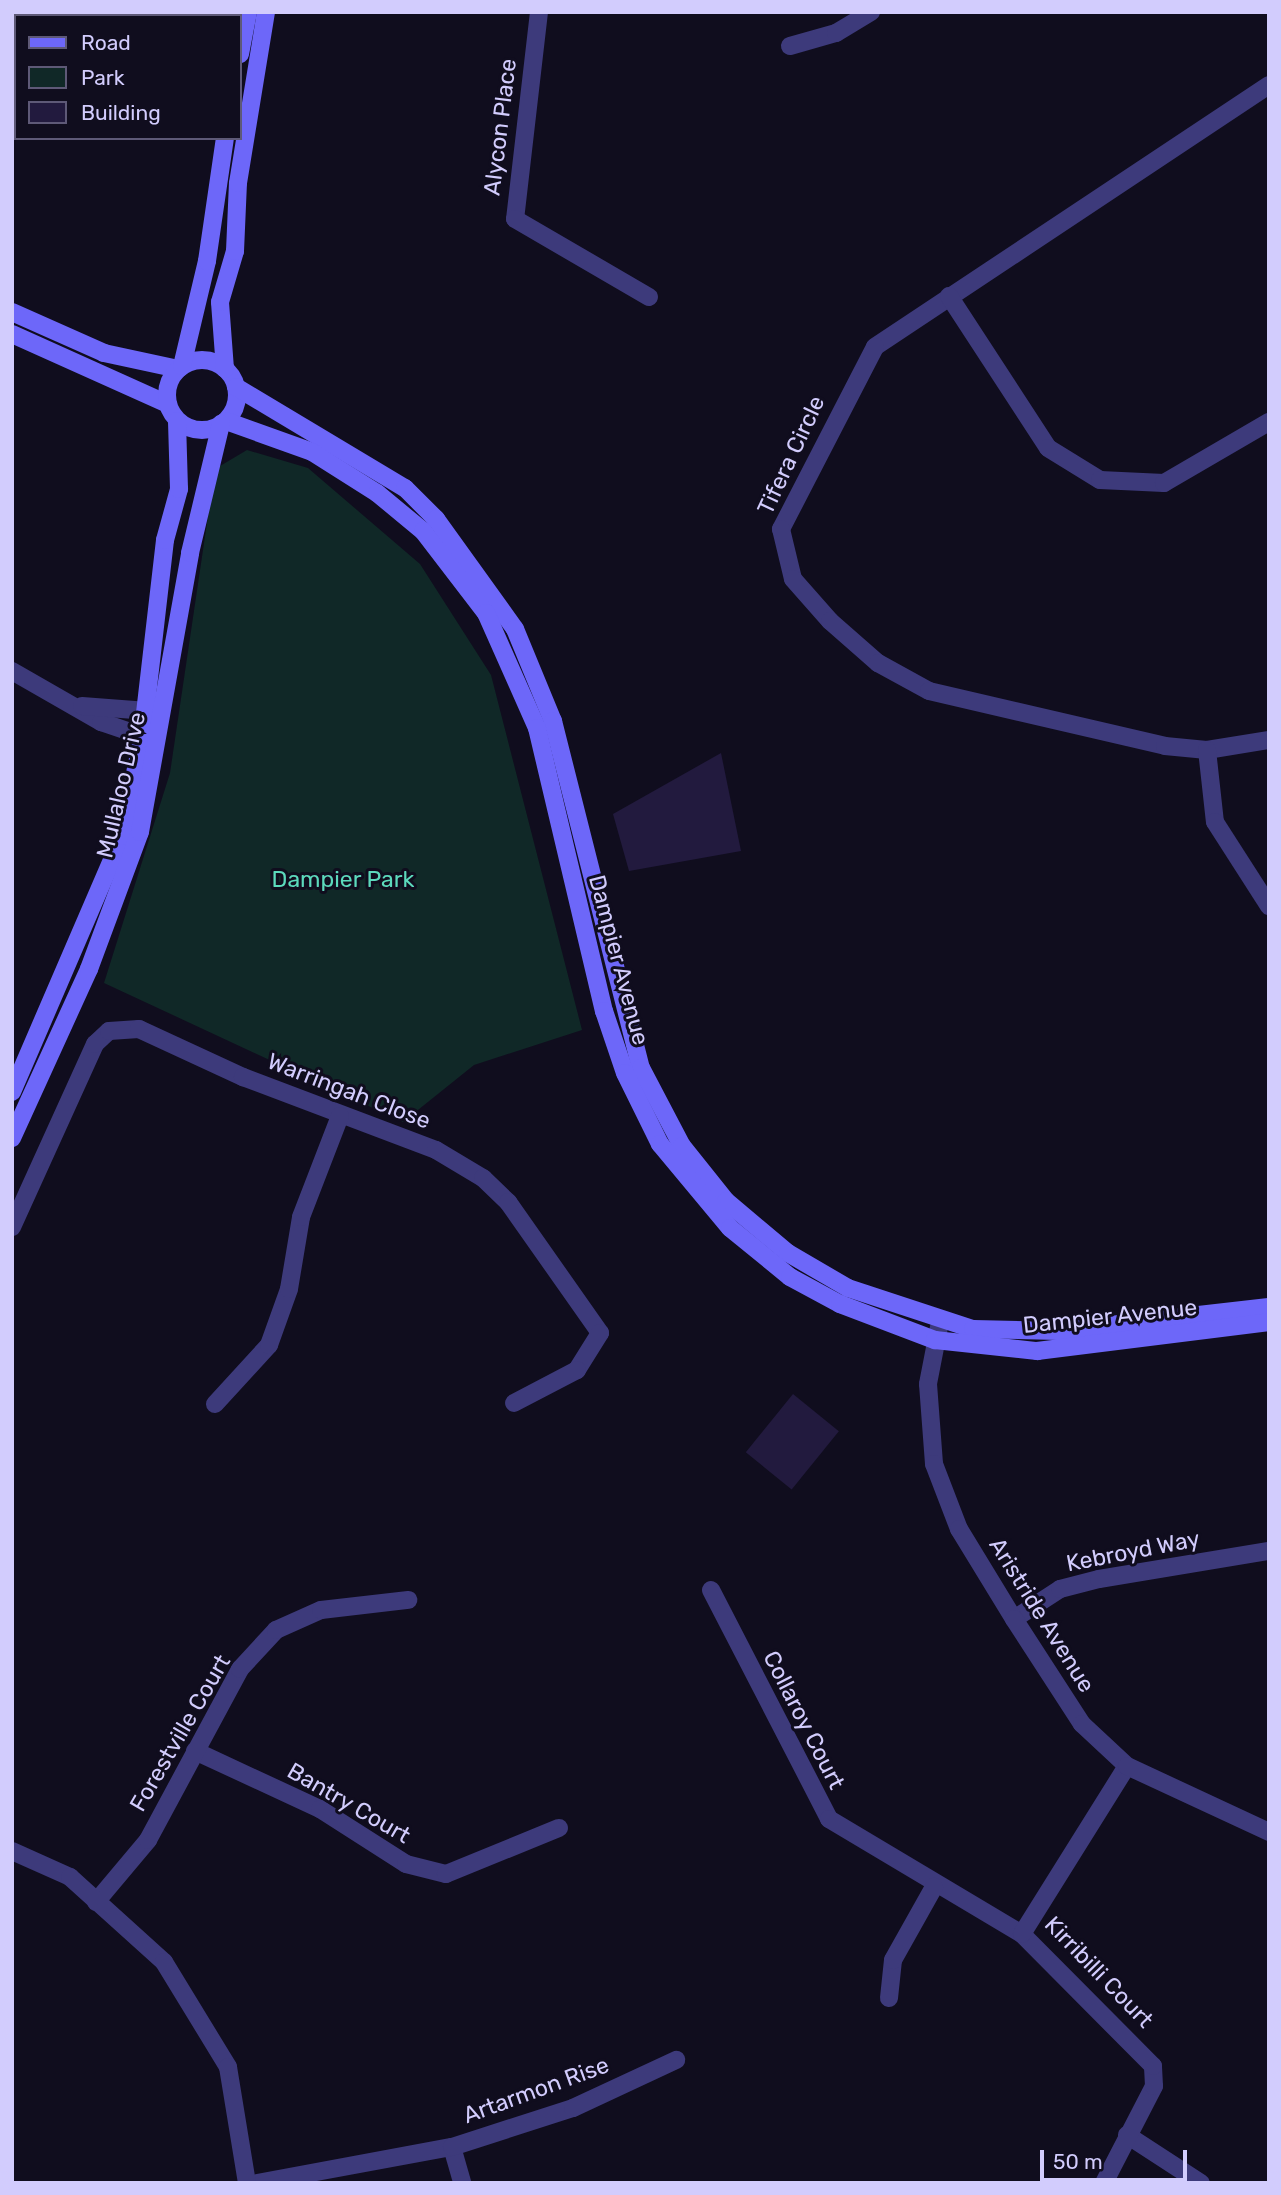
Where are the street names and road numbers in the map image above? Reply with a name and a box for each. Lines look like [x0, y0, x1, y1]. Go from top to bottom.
street label: Alycon Place [478, 57, 522, 197]
street label: Tifera Circle [751, 391, 831, 519]
street label: Mullaloo Drive [91, 709, 151, 861]
street label: Dampier Avenue [583, 871, 655, 1049]
street label: Warringah Close [264, 1047, 434, 1135]
street label: Dampier Avenue [1021, 1293, 1199, 1339]
street label: Kebroyd Way [1064, 1525, 1202, 1577]
street label: Aristride Avenue [983, 1532, 1101, 1698]
street label: Collaroy Court [757, 1646, 851, 1794]
street label: Forestville Court [124, 1650, 236, 1816]
street label: Bantry Court [282, 1757, 416, 1849]
street label: Kirribilli Court [1039, 1911, 1159, 2033]
street label: Artarmon Rise [459, 2051, 613, 2129]

